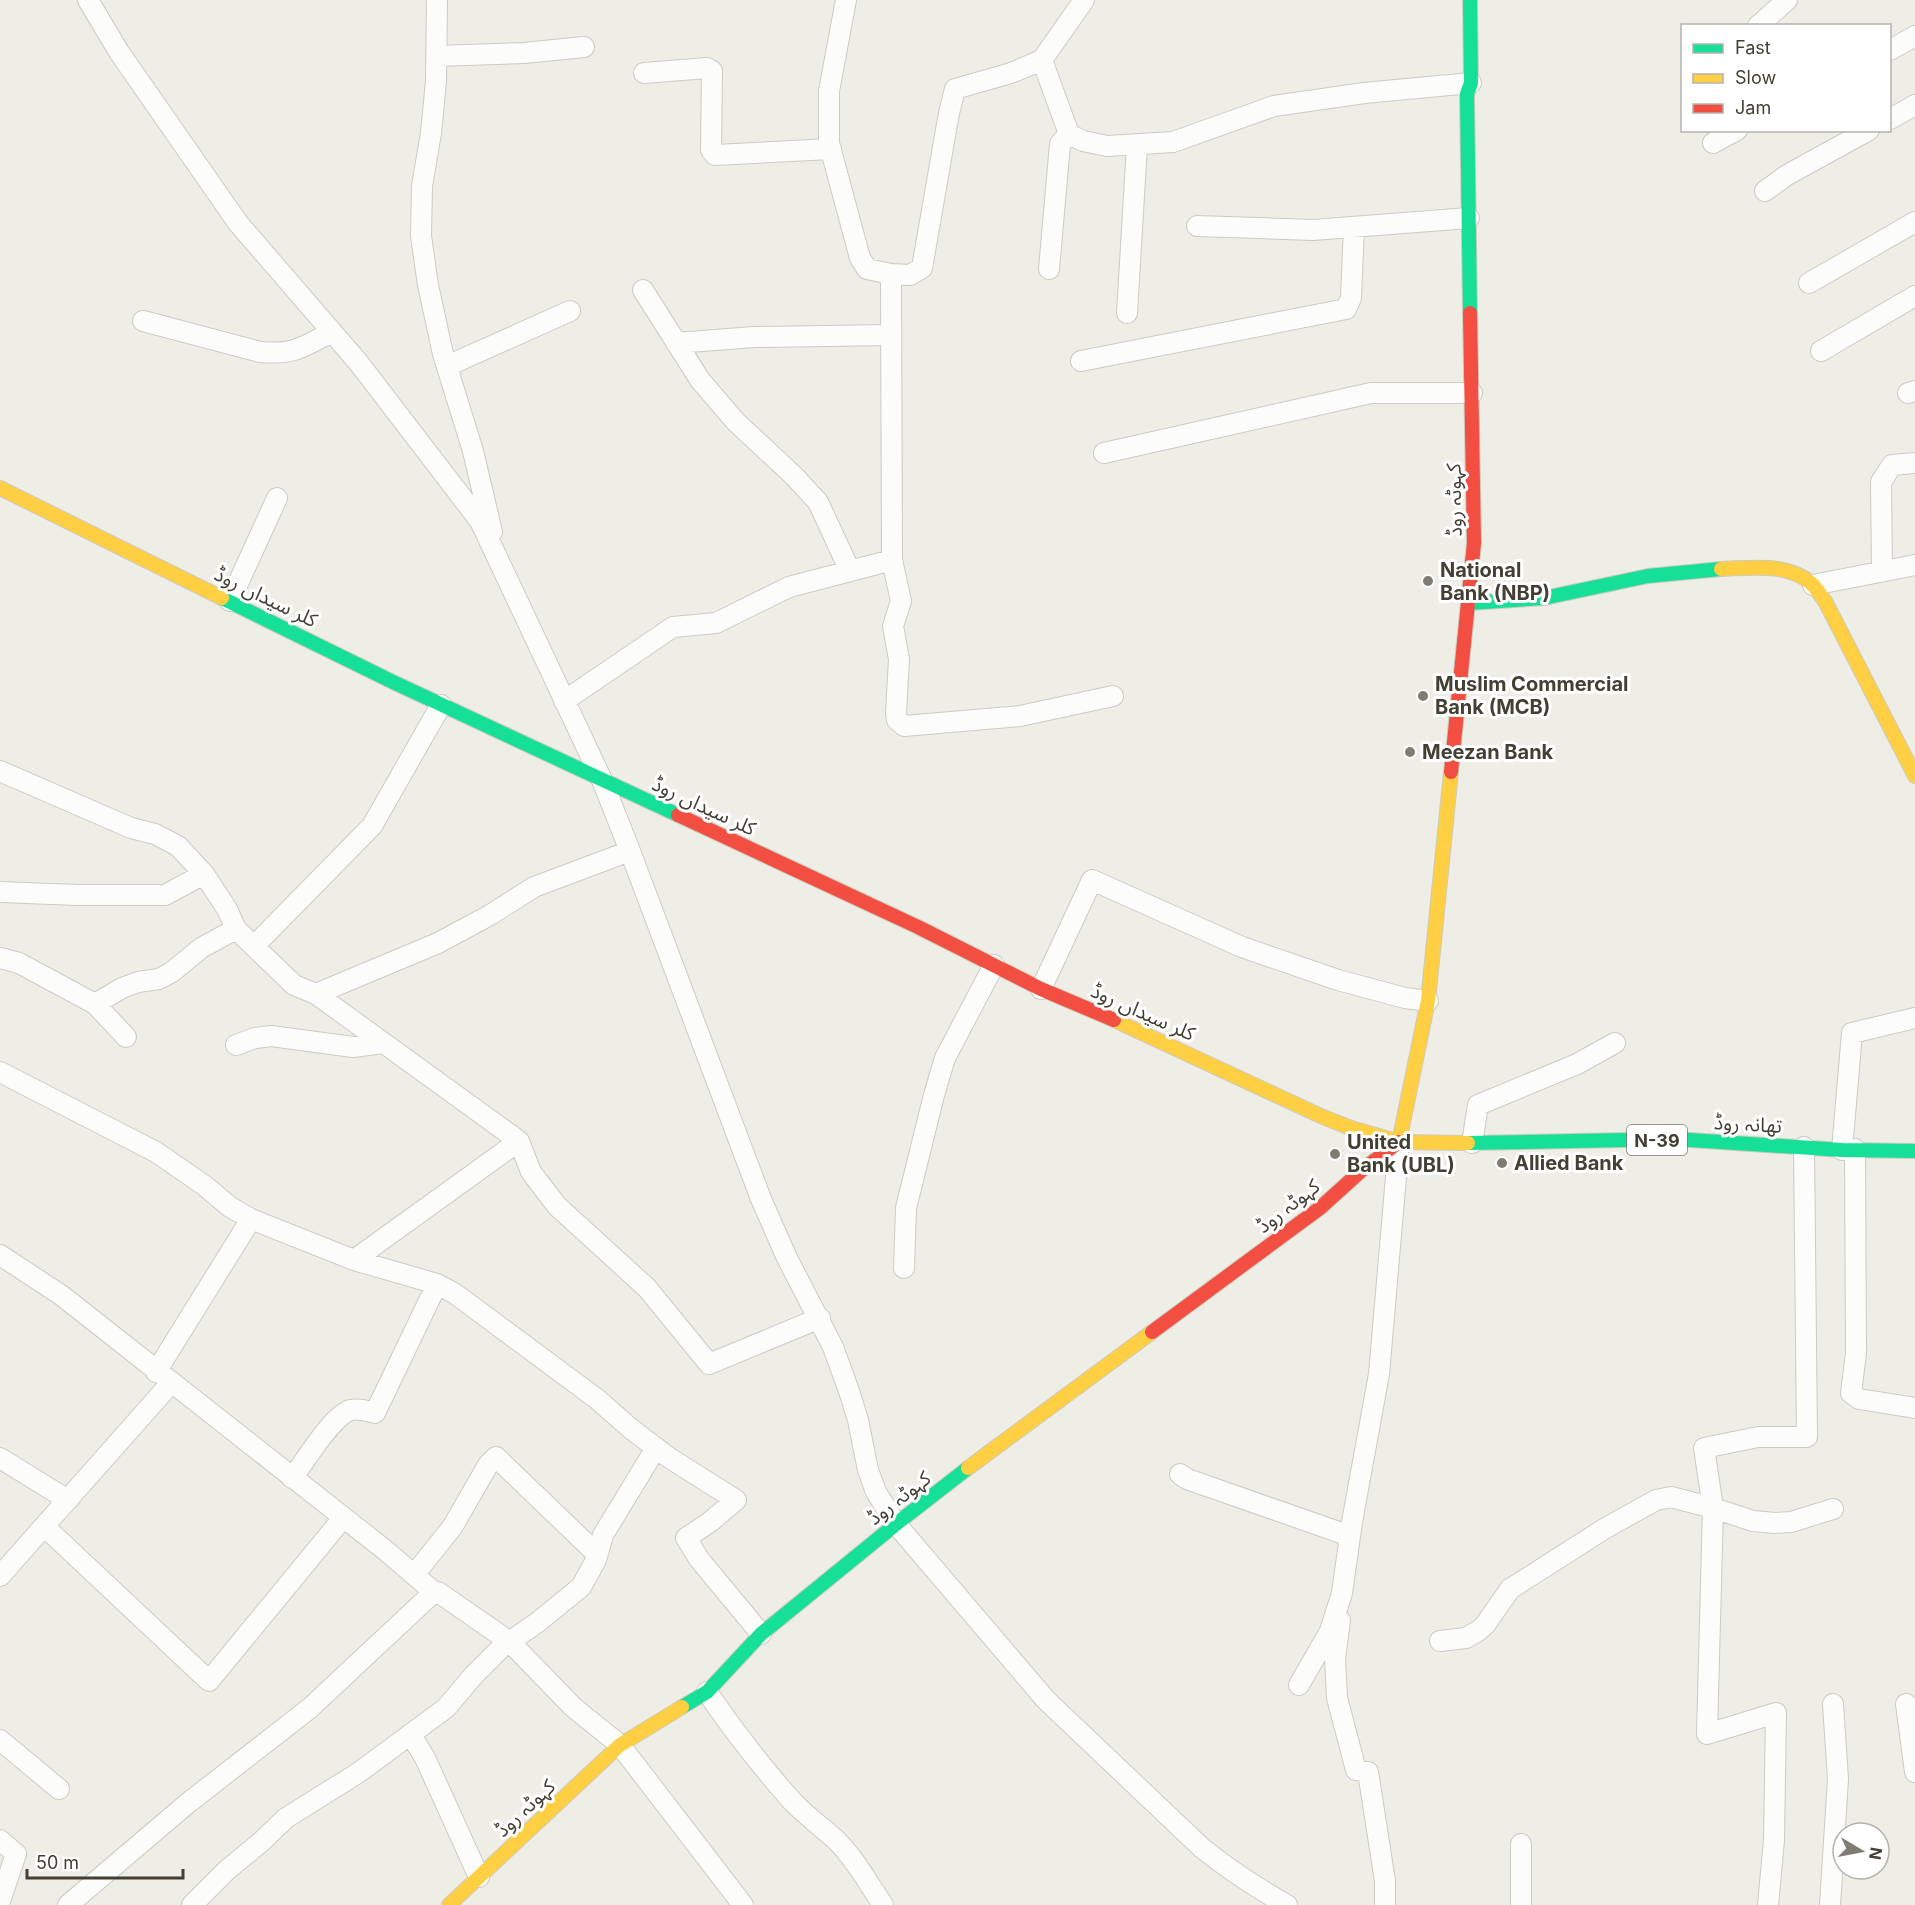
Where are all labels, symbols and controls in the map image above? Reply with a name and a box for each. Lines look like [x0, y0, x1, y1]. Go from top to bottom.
legend [1681, 24, 1891, 132]
text: Fast [1735, 37, 1771, 58]
text: Slow [1735, 67, 1776, 88]
text: Jam [1735, 97, 1771, 118]
street label: کہوٹہ روڈ [1441, 462, 1468, 537]
place label: National Bank (NBP) [1440, 558, 1550, 605]
street label: کلر سیداں روڈ [211, 562, 322, 633]
marker: National Bank (NBP) [1421, 574, 1435, 588]
place label: Muslim Commercial Bank (MCB) [1435, 672, 1628, 719]
marker: Muslim Commercial Bank (MCB) [1416, 689, 1430, 703]
place label: Meezan Bank [1422, 740, 1554, 764]
marker: Meezan Bank [1403, 745, 1417, 759]
street label: کلر سیداں روڈ [648, 772, 760, 841]
street label: کلر سیداں روڈ [1087, 978, 1199, 1046]
street label: تھانہ روڈ [1713, 1110, 1783, 1138]
road number: N-39 [1627, 1125, 1687, 1155]
place label: United Bank (UBL) [1347, 1130, 1455, 1177]
marker: United Bank (UBL) [1328, 1147, 1342, 1161]
place label: Allied Bank [1514, 1151, 1624, 1175]
marker: Allied Bank [1495, 1156, 1509, 1170]
street label: کہوٹہ روڈ [1252, 1173, 1326, 1239]
street label: کہوٹہ روڈ [863, 1465, 937, 1531]
street label: کہوٹہ روڈ [490, 1774, 561, 1843]
north arrow [1831, 1821, 1891, 1881]
scale bar [27, 1842, 183, 1880]
text: N [1865, 1846, 1887, 1861]
text: 50 m [36, 1852, 79, 1873]

